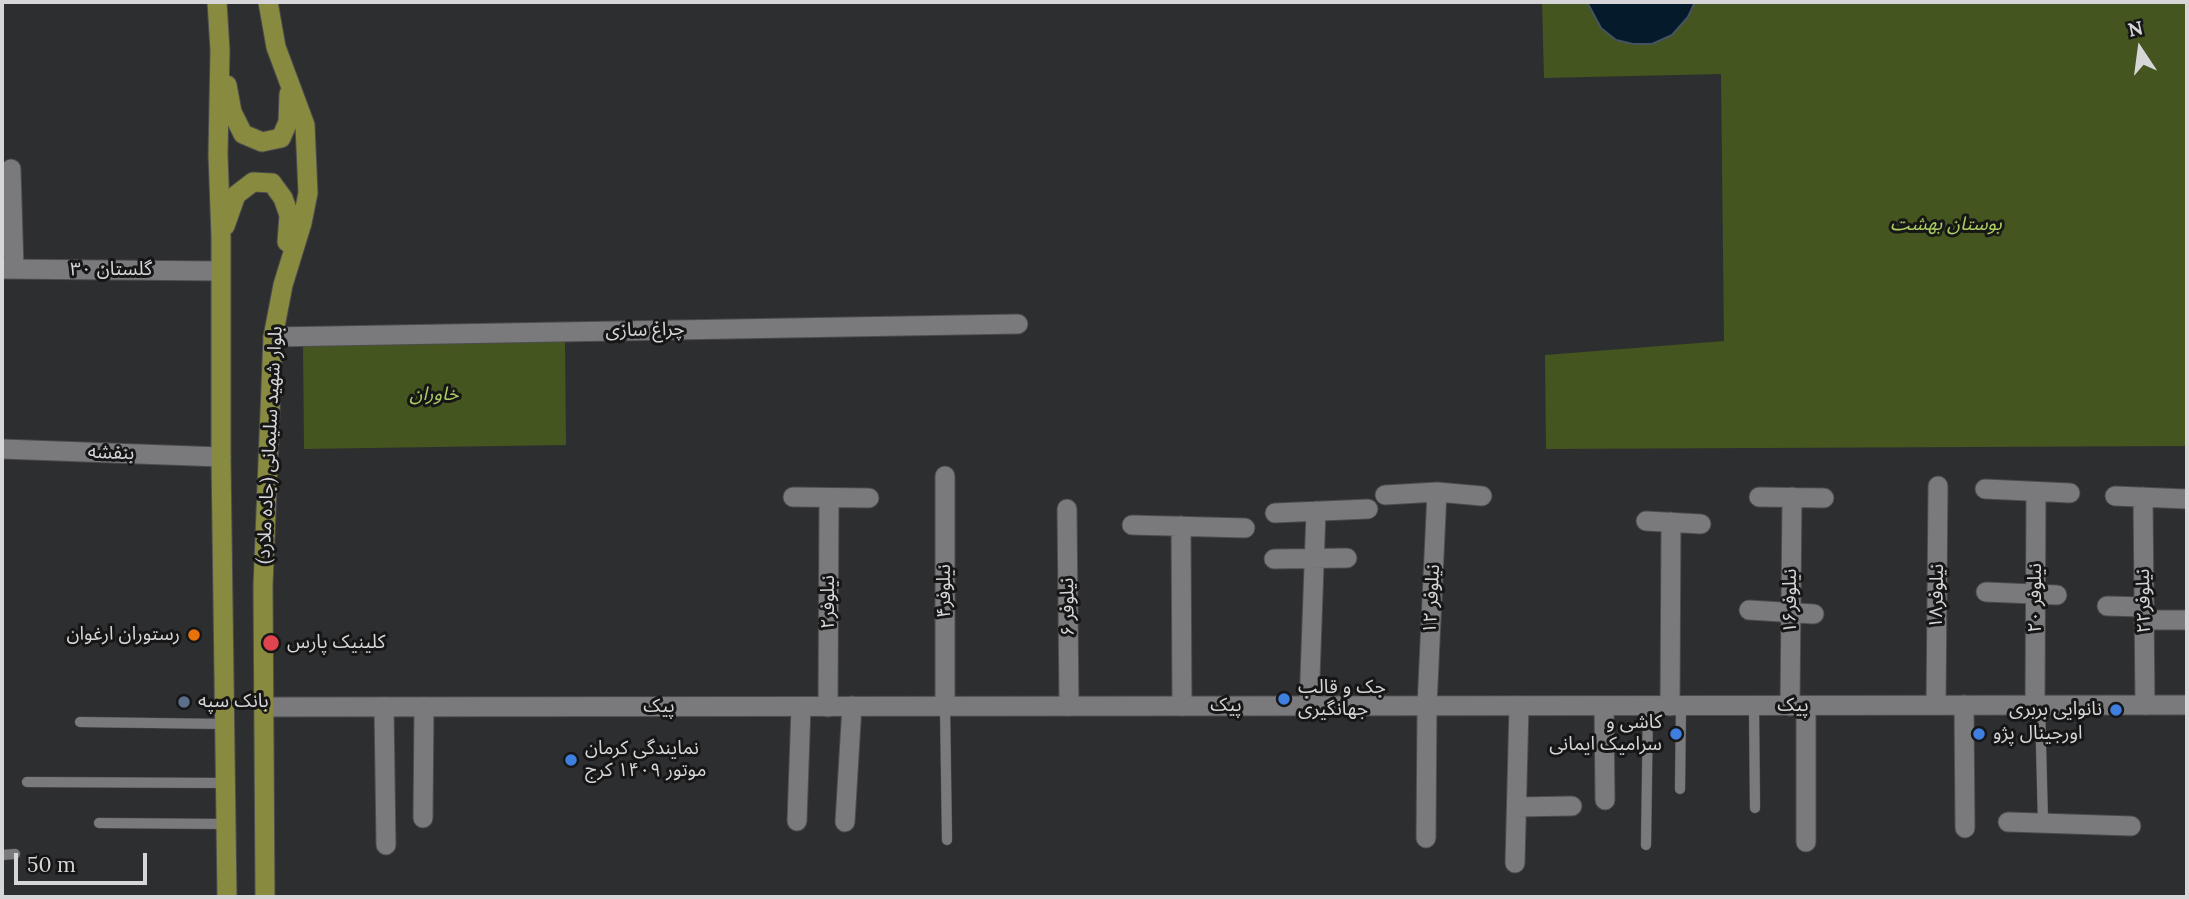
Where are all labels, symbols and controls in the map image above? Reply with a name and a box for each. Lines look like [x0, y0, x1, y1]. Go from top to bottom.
north arrow [2105, 14, 2175, 84]
text: N [2125, 15, 2145, 42]
park label: بوستان بهشت [1890, 214, 2002, 236]
street label: گلستان ۳۰ [70, 259, 152, 281]
street label: چراغ سازی [605, 318, 685, 342]
street label: بلوار شهید سلیمانی (جاده ملارد) [252, 325, 288, 565]
park label: خاوران [409, 384, 459, 406]
street label: بنفشه [87, 441, 135, 465]
street label: نیلوفر۱۸ [1925, 563, 1949, 629]
street label: نیلوفر ۲۰ [2025, 563, 2047, 633]
street label: نیلوفر۴ [934, 564, 956, 618]
street label: نیلوفر ۱۲ [1419, 564, 1445, 634]
street label: نیلوفر۲۲ [2132, 568, 2156, 634]
street label: نیلوفر۱۶ [1780, 569, 1802, 633]
street label: نیلوفر۲ [818, 575, 840, 629]
street label: نیلوفر ۶ [1056, 577, 1080, 637]
place label: رستوران ارغوان [67, 624, 180, 646]
marker: رستوران ارغوان [186, 627, 202, 643]
place label: کلینیک پارس [287, 632, 385, 654]
marker: کلینیک پارس [261, 633, 281, 653]
place label: جک و قالب جهانگیری [1298, 677, 1386, 721]
place label: بانک سپه [198, 691, 268, 713]
marker: جک و قالب جهانگیری [1276, 691, 1292, 707]
marker: بانک سپه [176, 694, 192, 710]
street label: پیک [1210, 695, 1242, 717]
street label: پیک [1777, 695, 1809, 717]
street label: پیک [643, 696, 675, 718]
place label: نانوایی بربری [2009, 699, 2102, 721]
marker: نانوایی بربری [2108, 702, 2124, 718]
place label: کاشی و سرامیک ایمانی [1549, 712, 1662, 756]
place label: اورجینال پژو [1993, 723, 2082, 745]
marker: کاشی و سرامیک ایمانی [1668, 726, 1684, 742]
marker: اورجینال پژو [1971, 726, 1987, 742]
place label: نمایندگی کرمان موتور ۱۴۰۹ کرج [585, 738, 707, 782]
marker: نمایندگی کرمان موتور ۱۴۰۹ کرج [563, 752, 579, 768]
scale bar [18, 839, 150, 883]
text: 50 m [27, 851, 76, 878]

